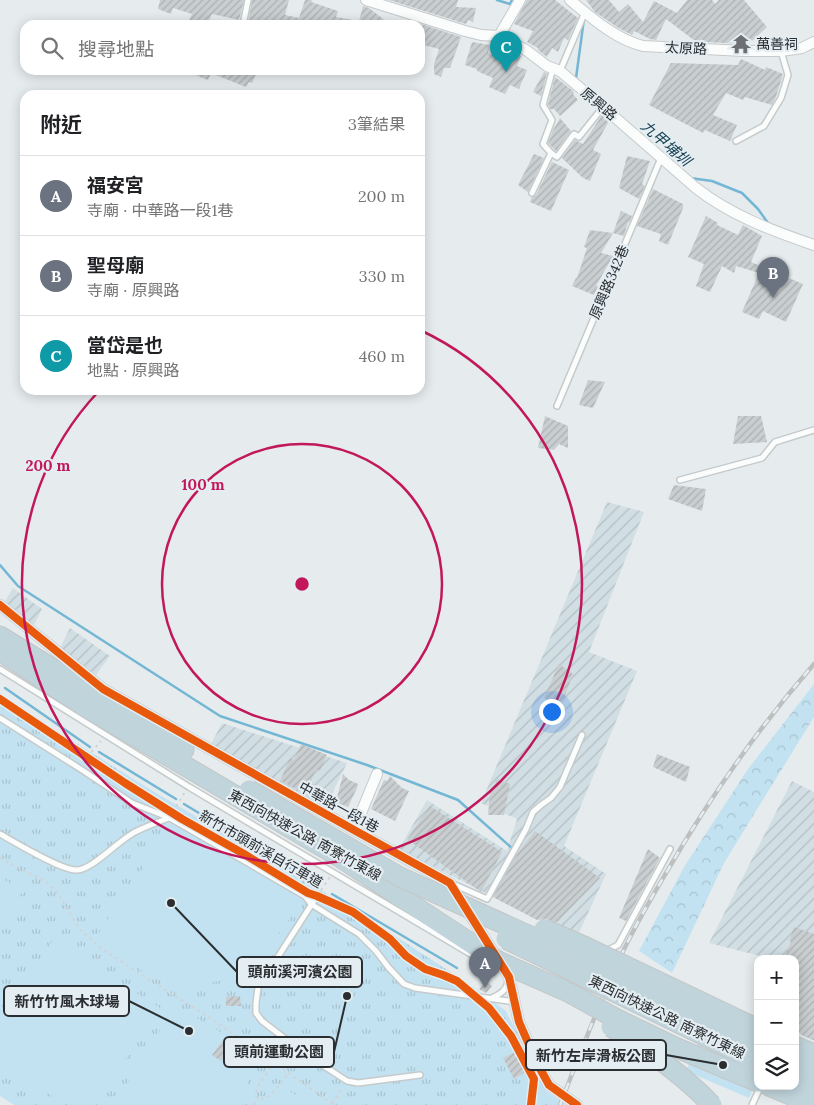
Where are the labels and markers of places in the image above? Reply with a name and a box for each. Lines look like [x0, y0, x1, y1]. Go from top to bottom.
pin: C [490, 31, 522, 72]
temple icon: 萬善祠 [730, 33, 752, 55]
place label: 萬善祠 [756, 35, 798, 53]
pin: B [757, 257, 789, 298]
centre of rings [293, 575, 311, 593]
pin: A [469, 947, 501, 988]
callout: 頭前溪河濱公園 [237, 957, 362, 987]
callout: 新竹竹風木球場 [4, 986, 129, 1016]
callout: 頭前運動公園 [224, 1037, 334, 1067]
callout: 新竹左岸滑板公園 [526, 1040, 666, 1070]

